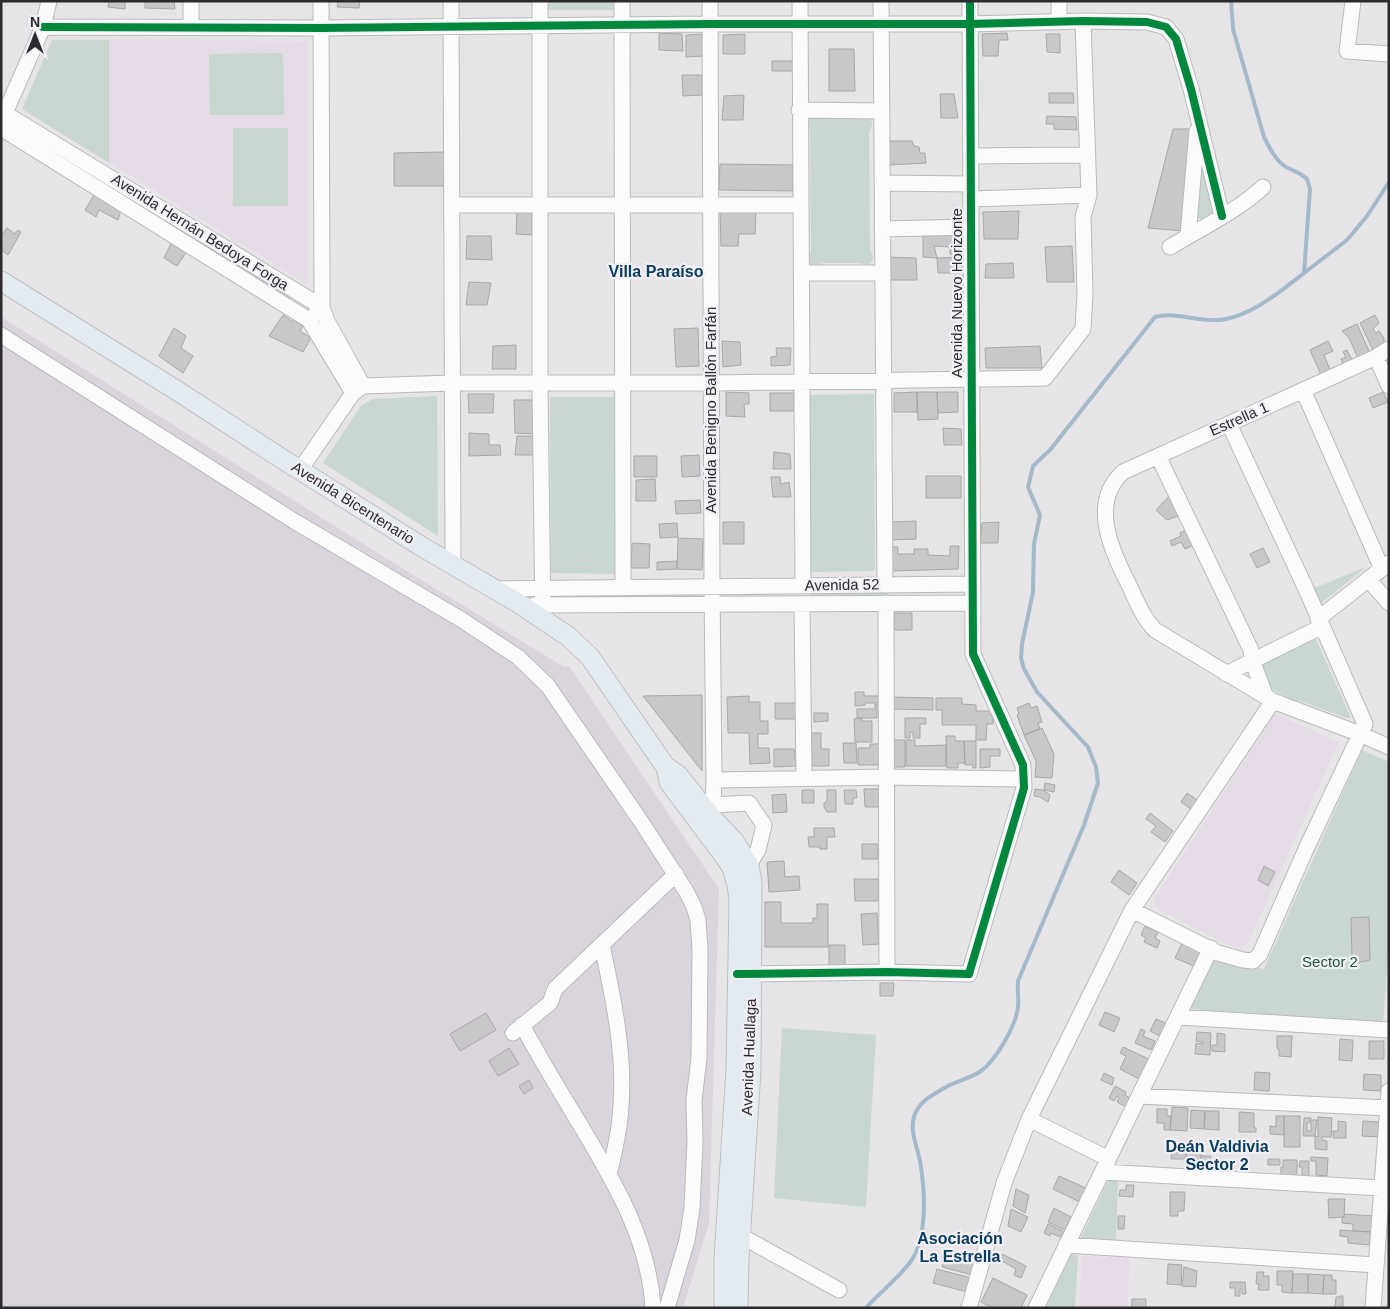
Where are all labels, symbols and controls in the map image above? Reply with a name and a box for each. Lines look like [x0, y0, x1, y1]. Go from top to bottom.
north arrow [10, 10, 60, 60]
text: N [30, 14, 40, 30]
street label: Avenida Hernán Bedoya Forga [109, 170, 293, 294]
street label: Avenida Nuevo Horizonte [948, 208, 965, 378]
district label: Villa Paraíso [609, 263, 704, 280]
street label: Avenida Benigno Ballón Farfán [702, 307, 719, 513]
street label: Estrella 1 [1207, 398, 1271, 439]
street label: Avenida Bicentenario [289, 458, 418, 547]
street label: Avenida 52 [804, 575, 880, 594]
park label: Sector 2 [1302, 953, 1358, 970]
street label: Avenida Huallaga [738, 997, 759, 1116]
district label: Deán Valdivia Sector 2 [1165, 1138, 1269, 1173]
district label: Asociación La Estrella [917, 1230, 1003, 1265]

